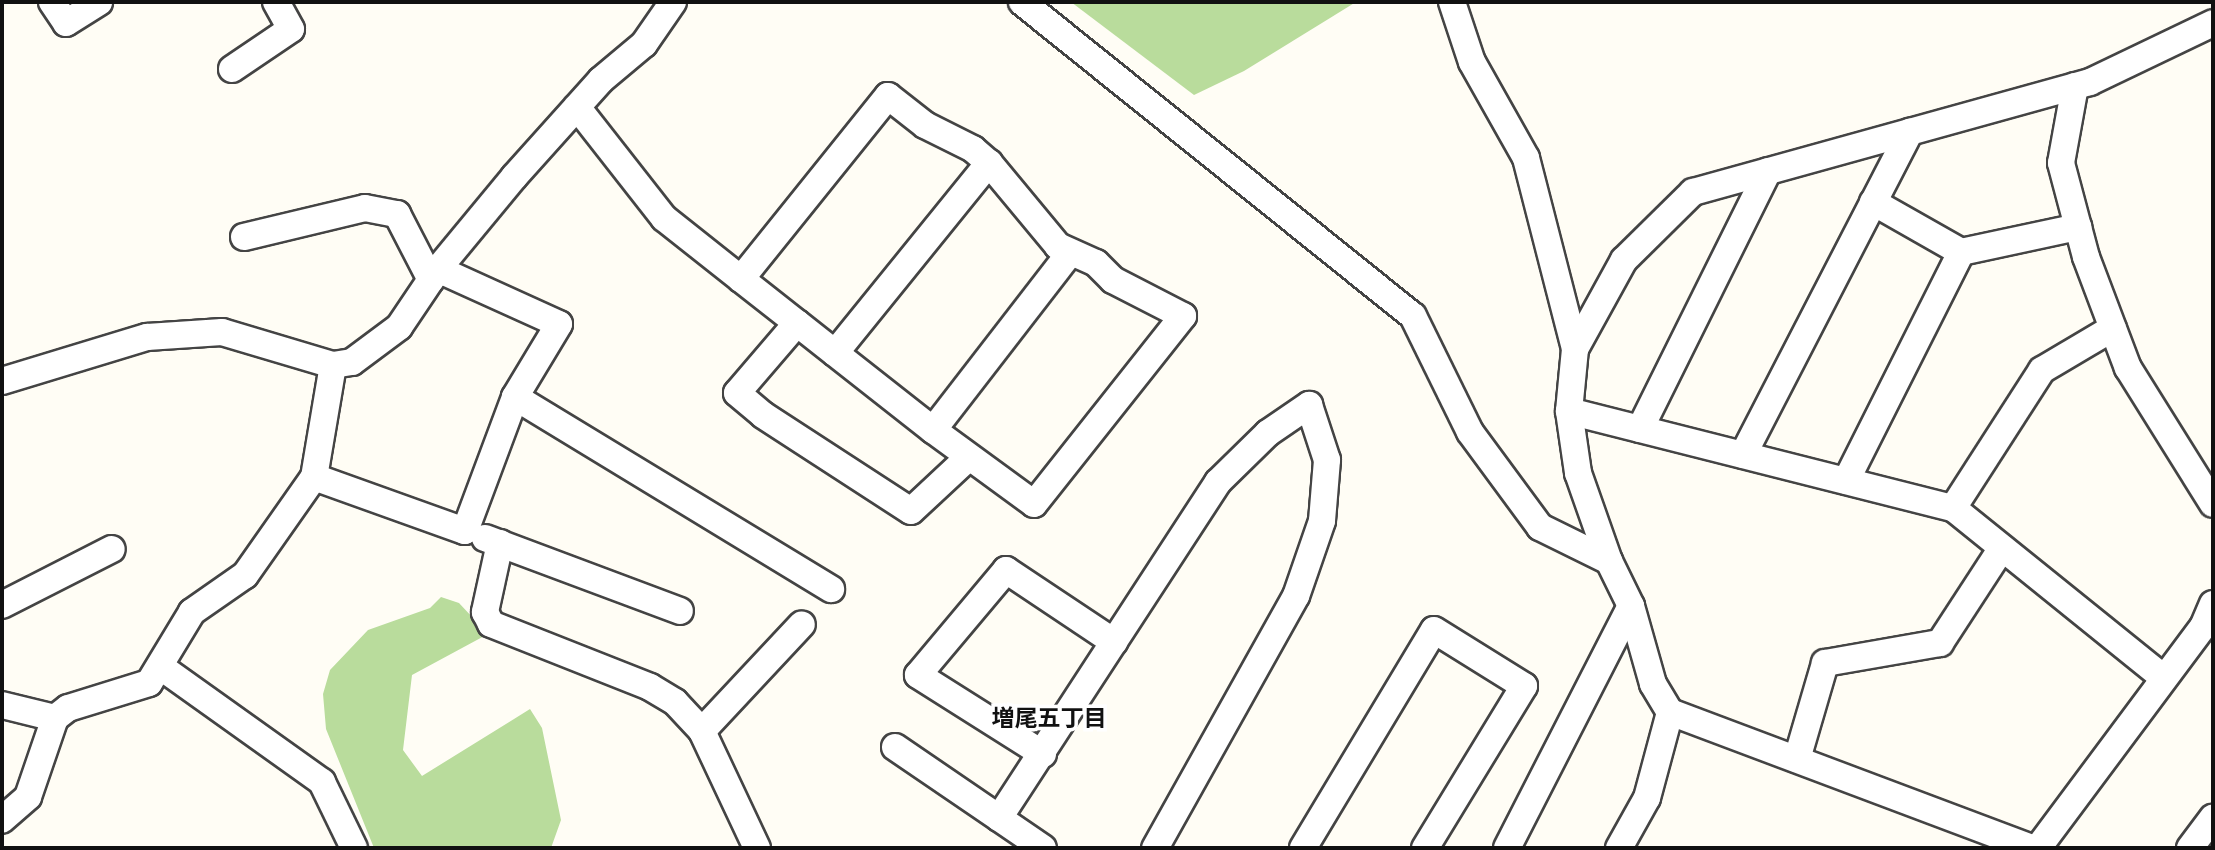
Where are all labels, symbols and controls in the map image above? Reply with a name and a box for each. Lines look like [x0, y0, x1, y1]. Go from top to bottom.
district label: 増尾五丁目 [992, 704, 1106, 732]

